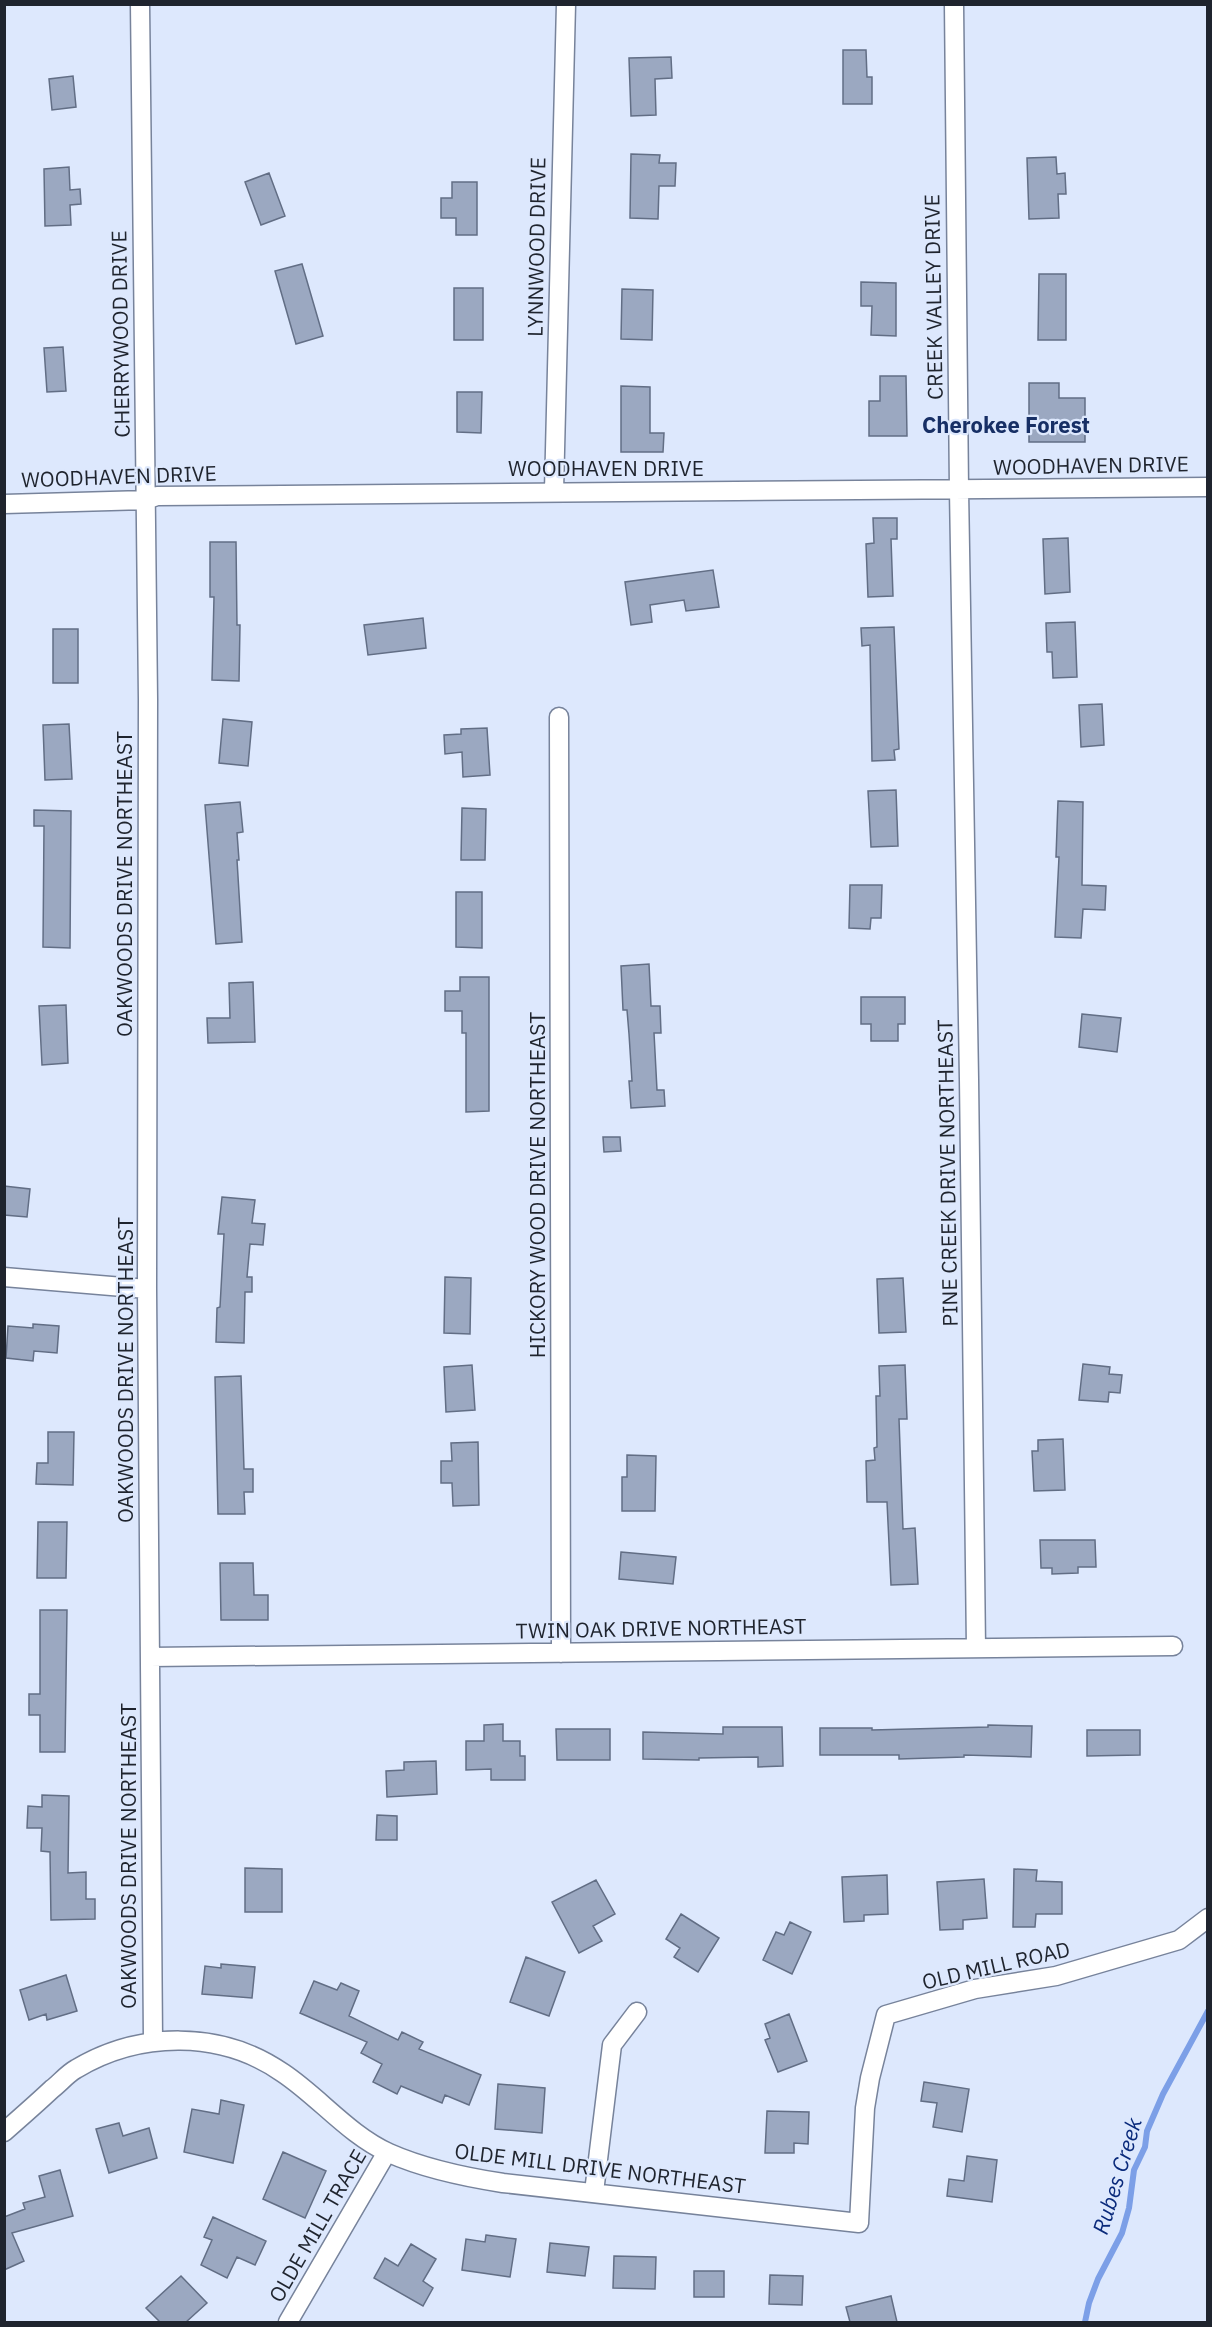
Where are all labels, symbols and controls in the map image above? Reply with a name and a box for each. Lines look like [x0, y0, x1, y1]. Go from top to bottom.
street label: LYNNWOOD DRIVE [520, 157, 552, 337]
street label: CREEK VALLEY DRIVE [917, 194, 949, 400]
street label: CHERRYWOOD DRIVE [104, 230, 136, 438]
district label: Cherokee Forest [922, 410, 1090, 439]
street label: WOODHAVEN DRIVE [993, 449, 1189, 481]
street label: WOODHAVEN DRIVE [508, 454, 704, 482]
street label: WOODHAVEN DRIVE [21, 459, 217, 493]
street label: OAKWOODS DRIVE NORTHEAST [110, 731, 138, 1037]
street label: HICKORY WOOD DRIVE NORTHEAST [523, 1012, 551, 1358]
street label: PINE CREEK DRIVE NORTHEAST [930, 1019, 964, 1327]
street label: OAKWOODS DRIVE NORTHEAST [111, 1217, 139, 1523]
street label: TWIN OAK DRIVE NORTHEAST [515, 1611, 807, 1645]
street label: OAKWOODS DRIVE NORTHEAST [114, 1703, 142, 2009]
street label: OLD MILL ROAD [919, 1934, 1073, 1996]
water label: Rubes Creek [1085, 2114, 1148, 2238]
street label: OLDE MILL DRIVE NORTHEAST [453, 2136, 747, 2200]
street label: OLDE MILL TRACE [262, 2144, 372, 2307]

